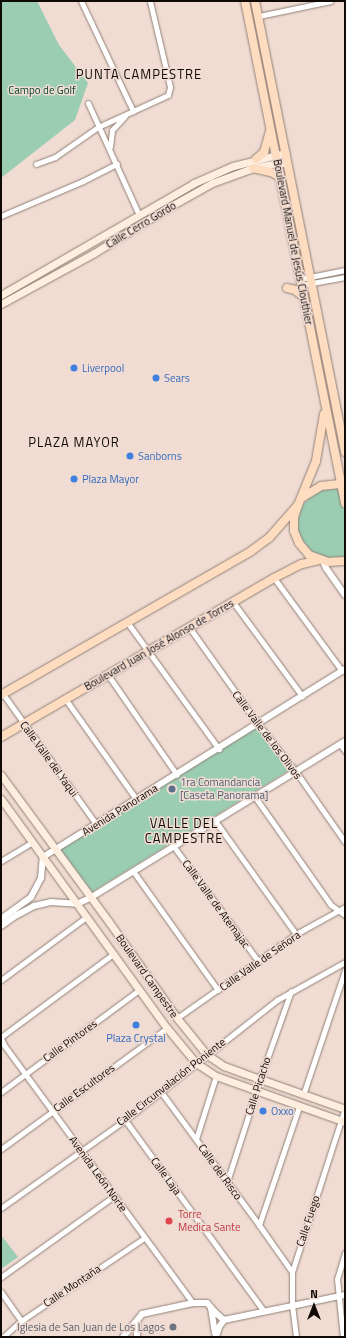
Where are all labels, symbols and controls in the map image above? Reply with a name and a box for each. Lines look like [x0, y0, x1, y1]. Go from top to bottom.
district label: PUNTA CAMPESTRE [76, 66, 202, 82]
park label: Campo de Golf [8, 83, 76, 97]
street label: Boulevard Manuel de Jesús Clouthier [270, 158, 316, 326]
street label: Calle Cerro Gordo [103, 199, 179, 251]
place label: Liverpool [82, 361, 124, 375]
marker: Liverpool [69, 363, 79, 373]
place label: Sears [164, 371, 190, 385]
marker: Sears [151, 373, 161, 383]
district label: PLAZA MAYOR [28, 434, 120, 450]
place label: Sanborns [138, 449, 182, 463]
marker: Sanborns [125, 451, 135, 461]
place label: Plaza Mayor [82, 472, 139, 486]
marker: Plaza Mayor [69, 474, 79, 484]
street label: Boulevard Juan José Alonso de Torres [82, 597, 236, 693]
street label: Calle Valle de los Olivos [229, 688, 305, 782]
street label: Calle Valle del Yaqui [17, 719, 81, 799]
place label: 1ra Comandancia [Caseta Panorama] [180, 776, 268, 802]
street label: Avenida Panorama [80, 781, 160, 839]
marker: 1ra Comandancia [Caseta Panorama] [167, 784, 177, 794]
district label: VALLE DEL CAMPESTRE [145, 816, 223, 847]
street label: Calle Valle de Atemajac [179, 857, 253, 951]
street label: Calle Valle de Señora [217, 928, 303, 994]
street label: Boulevard Campestre [113, 932, 181, 1020]
street label: Calle Pintores [40, 1017, 100, 1065]
marker: Plaza Crystal [131, 1020, 141, 1030]
place label: Plaza Crystal [106, 1031, 166, 1045]
street label: Calle Circunvalación Poniente [114, 1035, 228, 1129]
street label: Calle Picacho [242, 1055, 274, 1117]
street label: Calle Escultores [51, 1061, 117, 1115]
place label: Oxxo [271, 1104, 294, 1118]
marker: Oxxo [258, 1106, 268, 1116]
street label: Avenida León Norte [66, 1134, 130, 1214]
street label: Calle del Risco [195, 1142, 245, 1202]
street label: Calle Laja [148, 1155, 184, 1197]
street label: Calle Fuego [294, 1194, 322, 1248]
place label: Torre Medica Sante [178, 1208, 240, 1234]
marker: Torre Medica Sante [163, 1215, 175, 1227]
street label: Calle Montaña [41, 1262, 103, 1310]
north arrow [294, 1286, 334, 1326]
text: N [310, 1286, 318, 1302]
place label: Iglesia de San Juan de Los Lagos [17, 1320, 165, 1334]
marker: Iglesia de San Juan de Los Lagos [168, 1322, 178, 1332]

